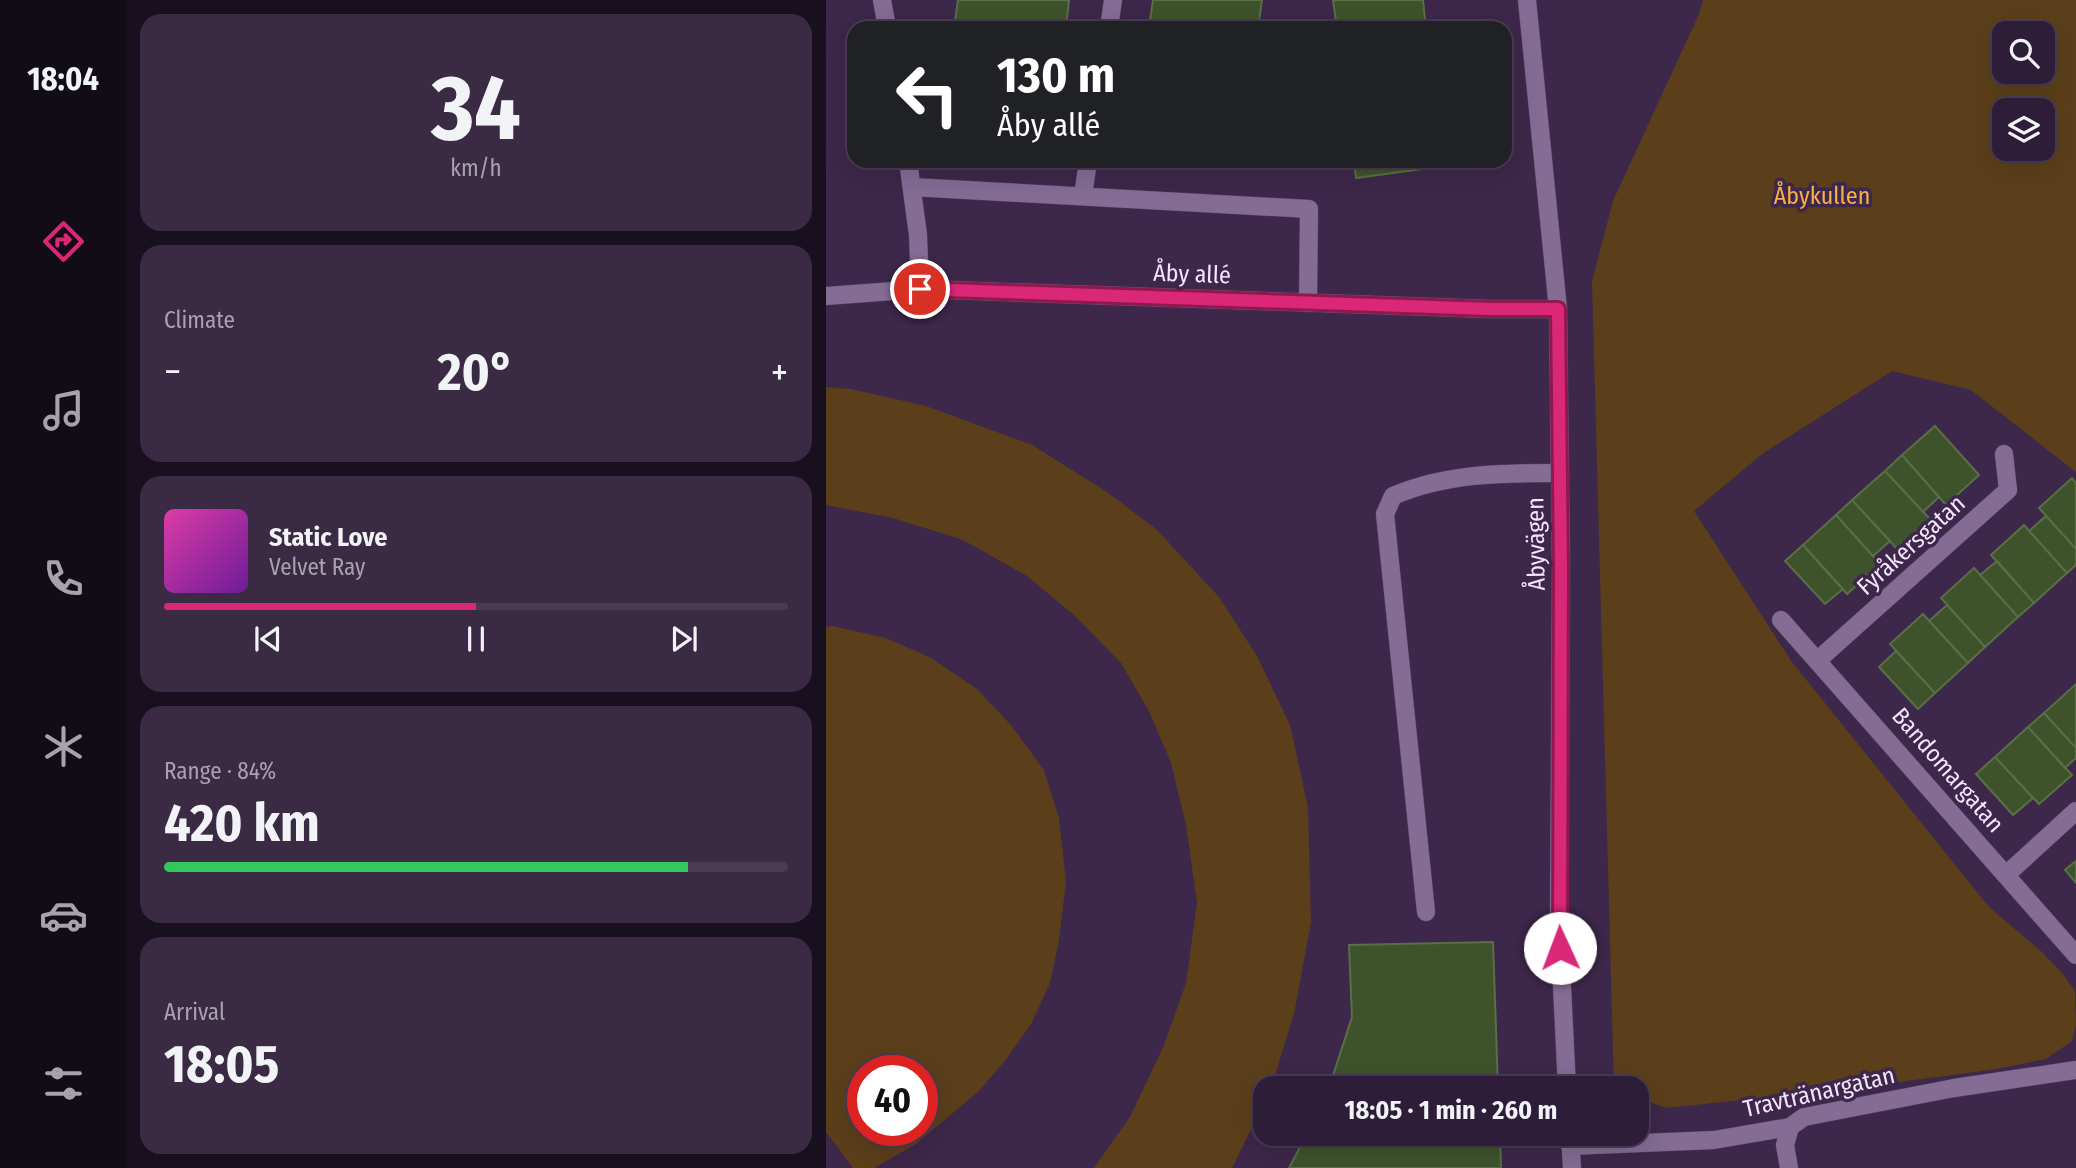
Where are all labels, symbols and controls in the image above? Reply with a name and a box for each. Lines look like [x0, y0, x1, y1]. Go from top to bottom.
map controls [1992, 21, 2055, 161]
button: search [1992, 21, 2055, 84]
text: 130 m [997, 46, 1115, 105]
icon: left [882, 49, 973, 140]
text: 34 [431, 54, 521, 163]
text: 18:04 [27, 60, 99, 98]
button: layers [1992, 98, 2055, 161]
text: Åby allé [997, 106, 1100, 144]
text: km/h [450, 154, 502, 182]
park label: Åbykullen [1774, 181, 1870, 210]
icon: directions [39, 217, 88, 266]
street label: Åby allé [1153, 258, 1231, 289]
pin [890, 259, 950, 319]
icon: arrive [901, 270, 939, 308]
text: Climate [164, 306, 235, 334]
text: 20° [438, 341, 514, 404]
text: − [164, 349, 181, 395]
text: + [771, 349, 788, 395]
icon: music [39, 386, 88, 435]
street label: Fyråkersgatan [1851, 489, 1971, 601]
street label: Åbyvägen [1520, 497, 1551, 591]
text: Static Love [269, 522, 387, 553]
text: Velvet Ray [269, 553, 365, 581]
icon: phone [39, 554, 88, 603]
icon: previous [249, 620, 287, 658]
icon: pause [457, 620, 495, 658]
icon: next [665, 620, 703, 658]
street label: Bandomargatan [1886, 702, 2010, 838]
icon: climate [39, 722, 88, 771]
text: Range · 84% [164, 757, 276, 785]
text: 420 km [164, 792, 320, 855]
icon: car [39, 891, 88, 940]
position arrow [1523, 911, 1597, 985]
text: Arrival [164, 998, 225, 1026]
text: 18:05 [164, 1033, 279, 1096]
speed limit sign: 40 [847, 1055, 938, 1146]
icon: filters [39, 1059, 88, 1108]
street label: Travtränargatan [1741, 1061, 1897, 1123]
text: 18:05 · 1 min · 260 m [1345, 1095, 1557, 1126]

